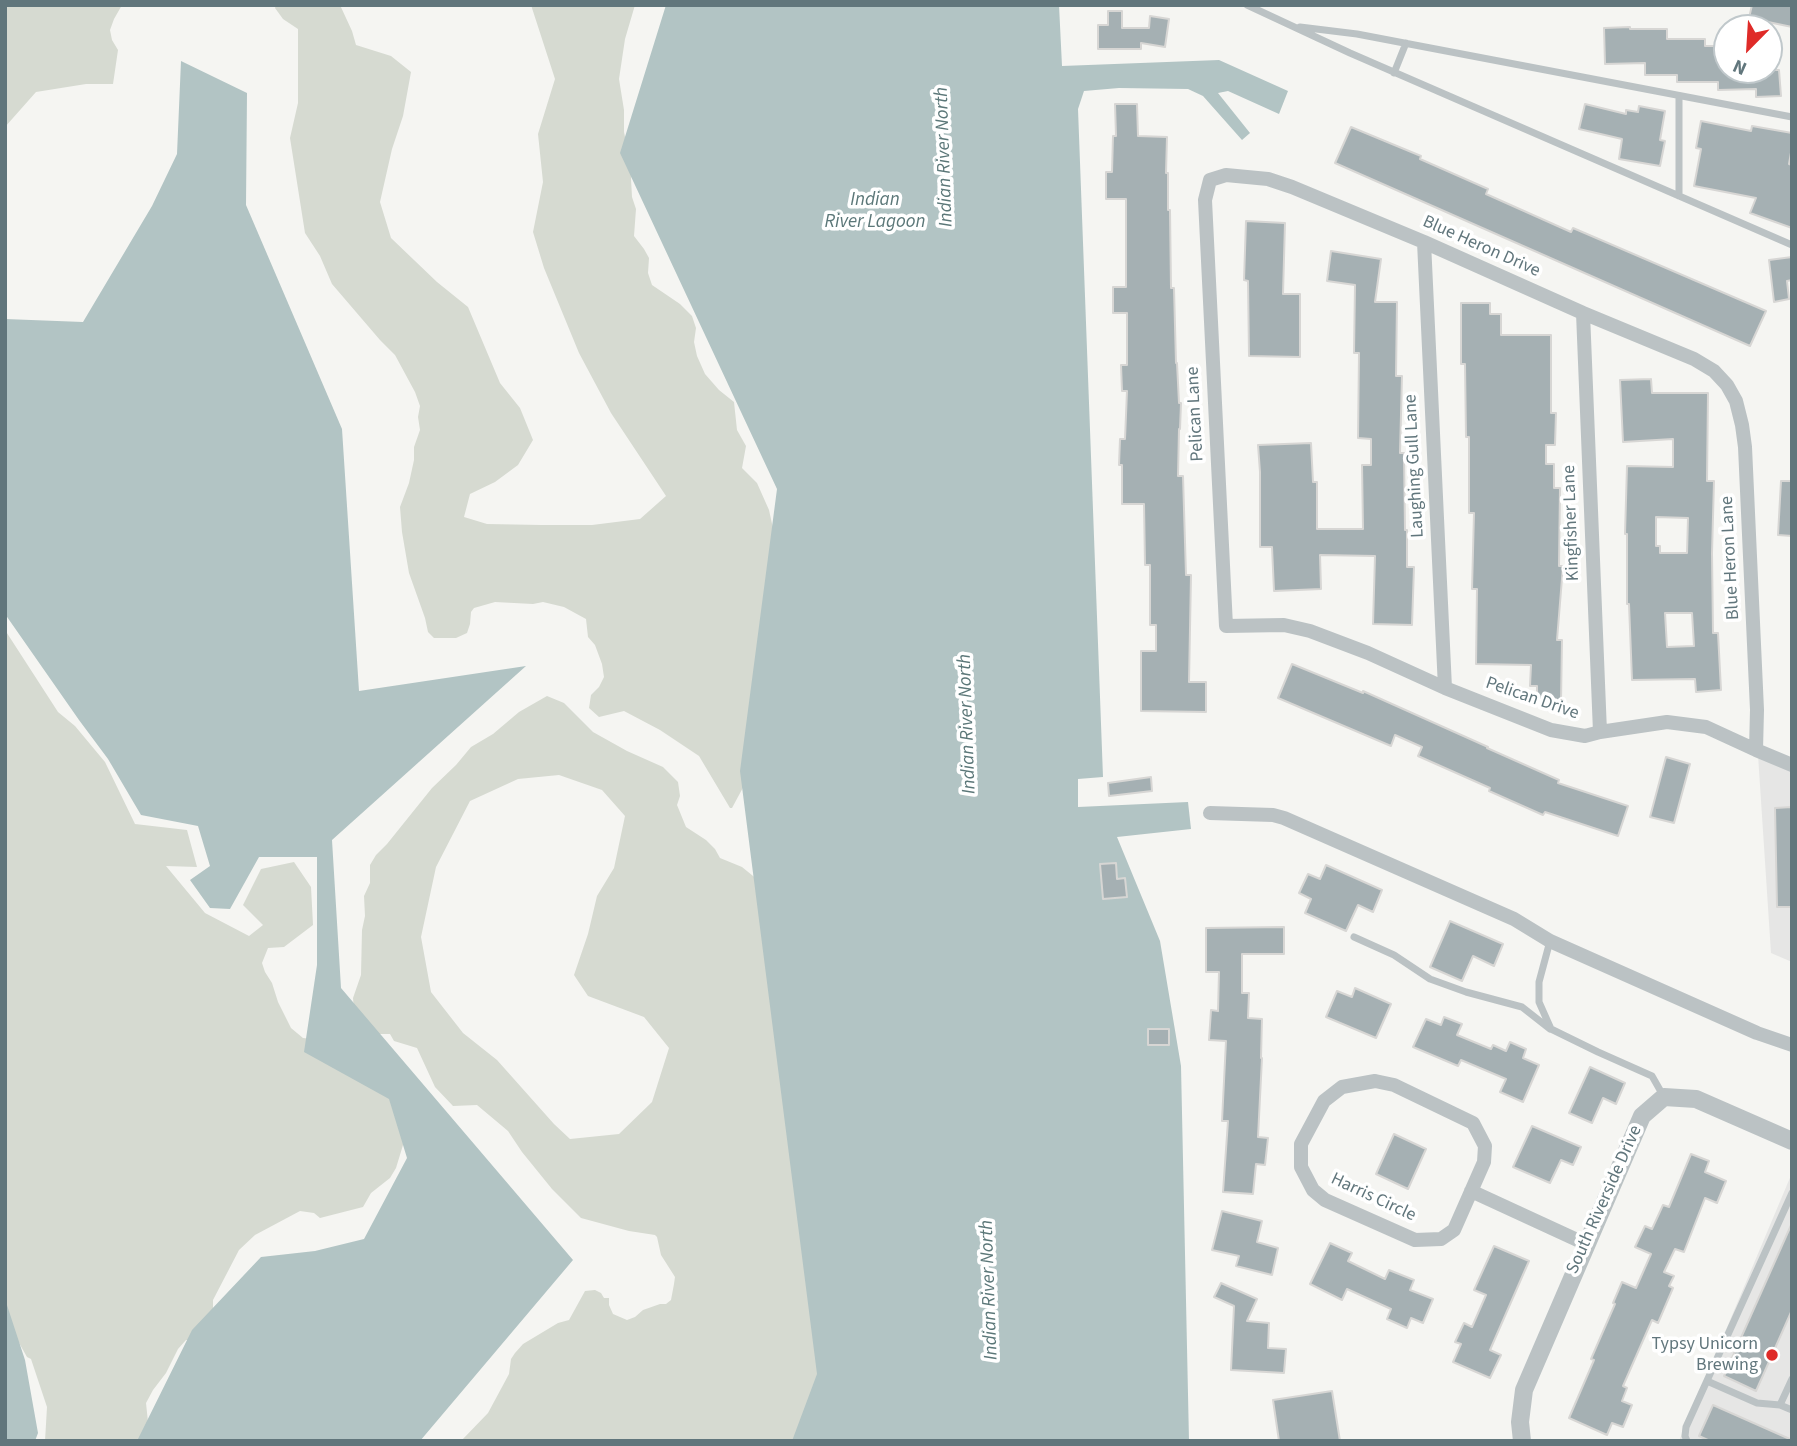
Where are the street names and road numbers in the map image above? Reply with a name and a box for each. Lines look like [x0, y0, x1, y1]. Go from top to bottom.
street label: Blue Heron Drive [1419, 211, 1543, 283]
street label: Pelican Lane [1183, 366, 1209, 462]
street label: Laughing Gull Lane [1400, 394, 1430, 538]
street label: Kingfisher Lane [1559, 465, 1585, 581]
street label: Blue Heron Lane [1717, 496, 1745, 620]
street label: Pelican Drive [1483, 673, 1581, 725]
street label: South Riverside Drive [1563, 1122, 1647, 1278]
street label: Harris Circle [1327, 1169, 1419, 1227]

